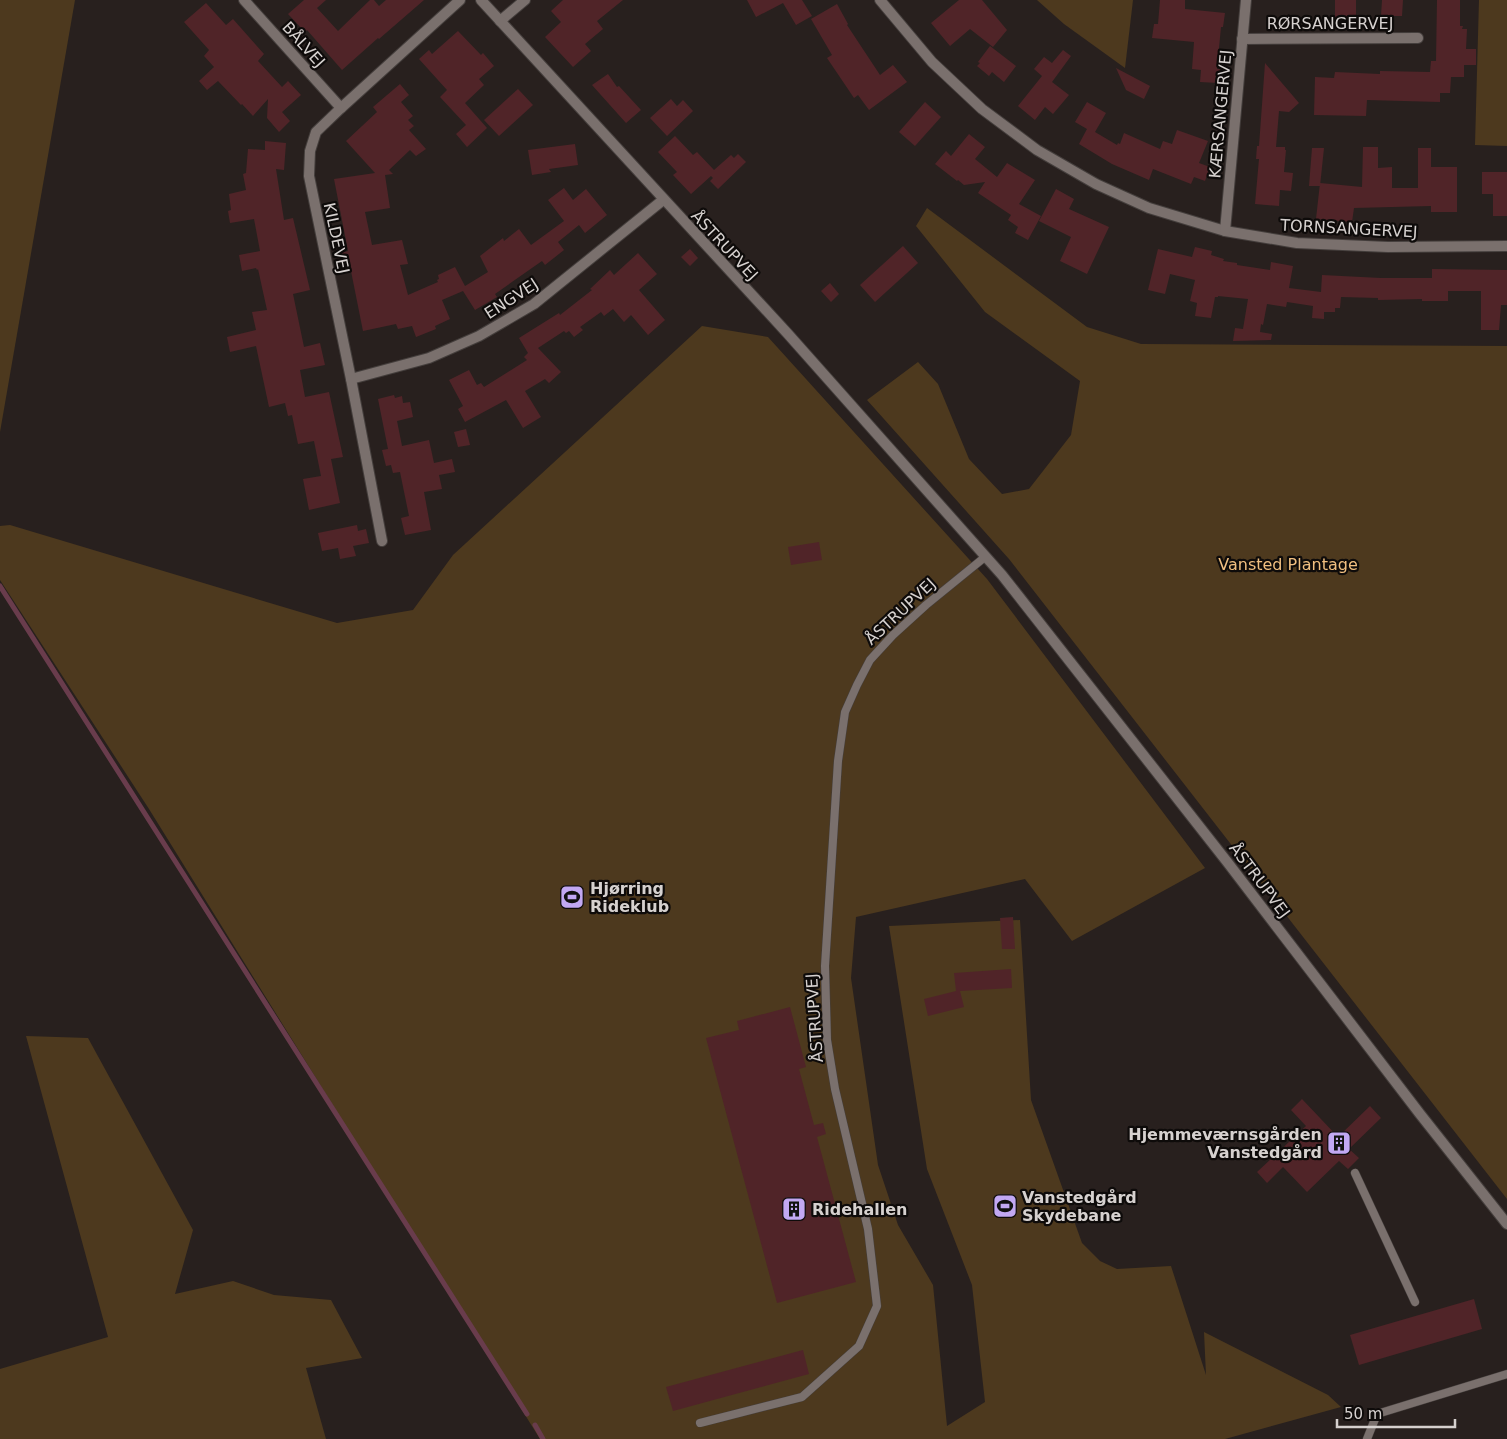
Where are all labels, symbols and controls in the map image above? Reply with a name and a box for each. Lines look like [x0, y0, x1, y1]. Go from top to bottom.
street label: RØRSANGERVEJ [1267, 14, 1393, 33]
street label: BÅLVEJ [278, 18, 329, 71]
street label: KÆRSANGERVEJ [1205, 49, 1236, 179]
street label: KILDEVEJ [320, 201, 353, 275]
street label: ÅSTRUPVEJ [687, 206, 762, 284]
street label: TORNSANGERVEJ [1279, 215, 1418, 242]
street label: ENGVEJ [481, 274, 542, 323]
park label: Vansted Plantage [1218, 555, 1358, 574]
street label: ÅSTRUPVEJ [861, 574, 939, 649]
street label: ÅSTRUPVEJ [1225, 839, 1294, 922]
place label: Hjørring Rideklub [590, 879, 669, 916]
sports icon: Hjørring Rideklub [559, 884, 585, 910]
street label: ÅSTRUPVEJ [802, 973, 827, 1063]
place label: Hjemmeværnsgården Vanstedgård [1128, 1125, 1322, 1162]
building icon: Hjemmeværnsgården Vanstedgård [1326, 1130, 1352, 1156]
place label: Vanstedgård Skydebane [1022, 1188, 1137, 1225]
sports icon: Vanstedgård Skydebane [992, 1193, 1018, 1219]
building icon: Ridehallen [781, 1196, 807, 1222]
place label: Ridehallen [812, 1200, 908, 1219]
scale bar [1337, 1396, 1454, 1428]
text: 50 m [1344, 1405, 1382, 1423]

